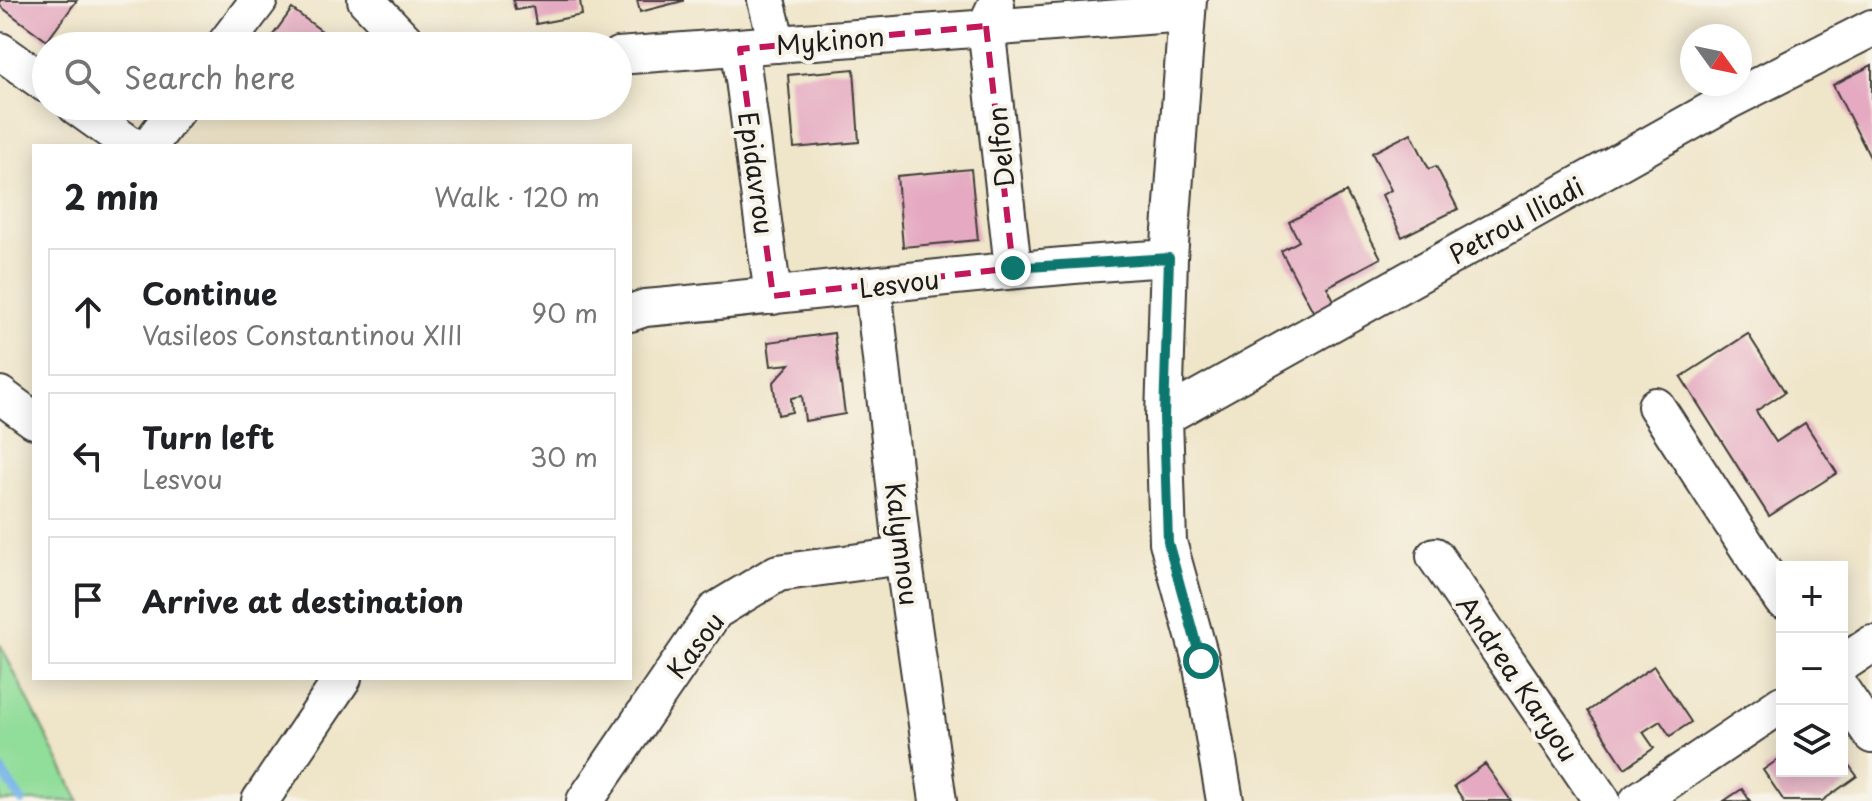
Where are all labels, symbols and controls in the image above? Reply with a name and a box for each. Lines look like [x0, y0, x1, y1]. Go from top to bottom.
street label: Mykinon [774, 16, 886, 64]
north arrow [1680, 24, 1752, 96]
search box [32, 32, 632, 120]
icon: search [60, 54, 104, 98]
text: Search here [124, 54, 296, 99]
street label: Delfon [976, 105, 1024, 189]
street label: Epidavrou [729, 109, 785, 237]
street label: Petrou Iliadi [1441, 167, 1591, 273]
text: 2 min [64, 170, 159, 222]
text: Walk · 120 m [434, 177, 600, 216]
route end [995, 250, 1031, 286]
street label: Lesvou [857, 259, 941, 307]
text: Continue [142, 270, 277, 315]
icon: ahead [66, 290, 110, 334]
text: 90 m [531, 293, 598, 332]
text: Vasileos Constantinou XIII [142, 315, 463, 354]
text: Turn left [142, 414, 274, 459]
icon: left [66, 434, 110, 478]
text: 30 m [530, 437, 598, 476]
text: Lesvou [142, 459, 223, 498]
street label: Kalymnou [876, 480, 930, 608]
map controls [1776, 561, 1848, 777]
button: + [1776, 561, 1848, 633]
icon: arrive [66, 578, 110, 622]
text: Arrive at destination [142, 578, 464, 623]
street label: Andrea Karyou [1448, 587, 1588, 769]
street label: Kasou [657, 603, 733, 687]
button: − [1776, 633, 1848, 705]
route start [1183, 643, 1219, 679]
button: layers [1776, 705, 1848, 777]

